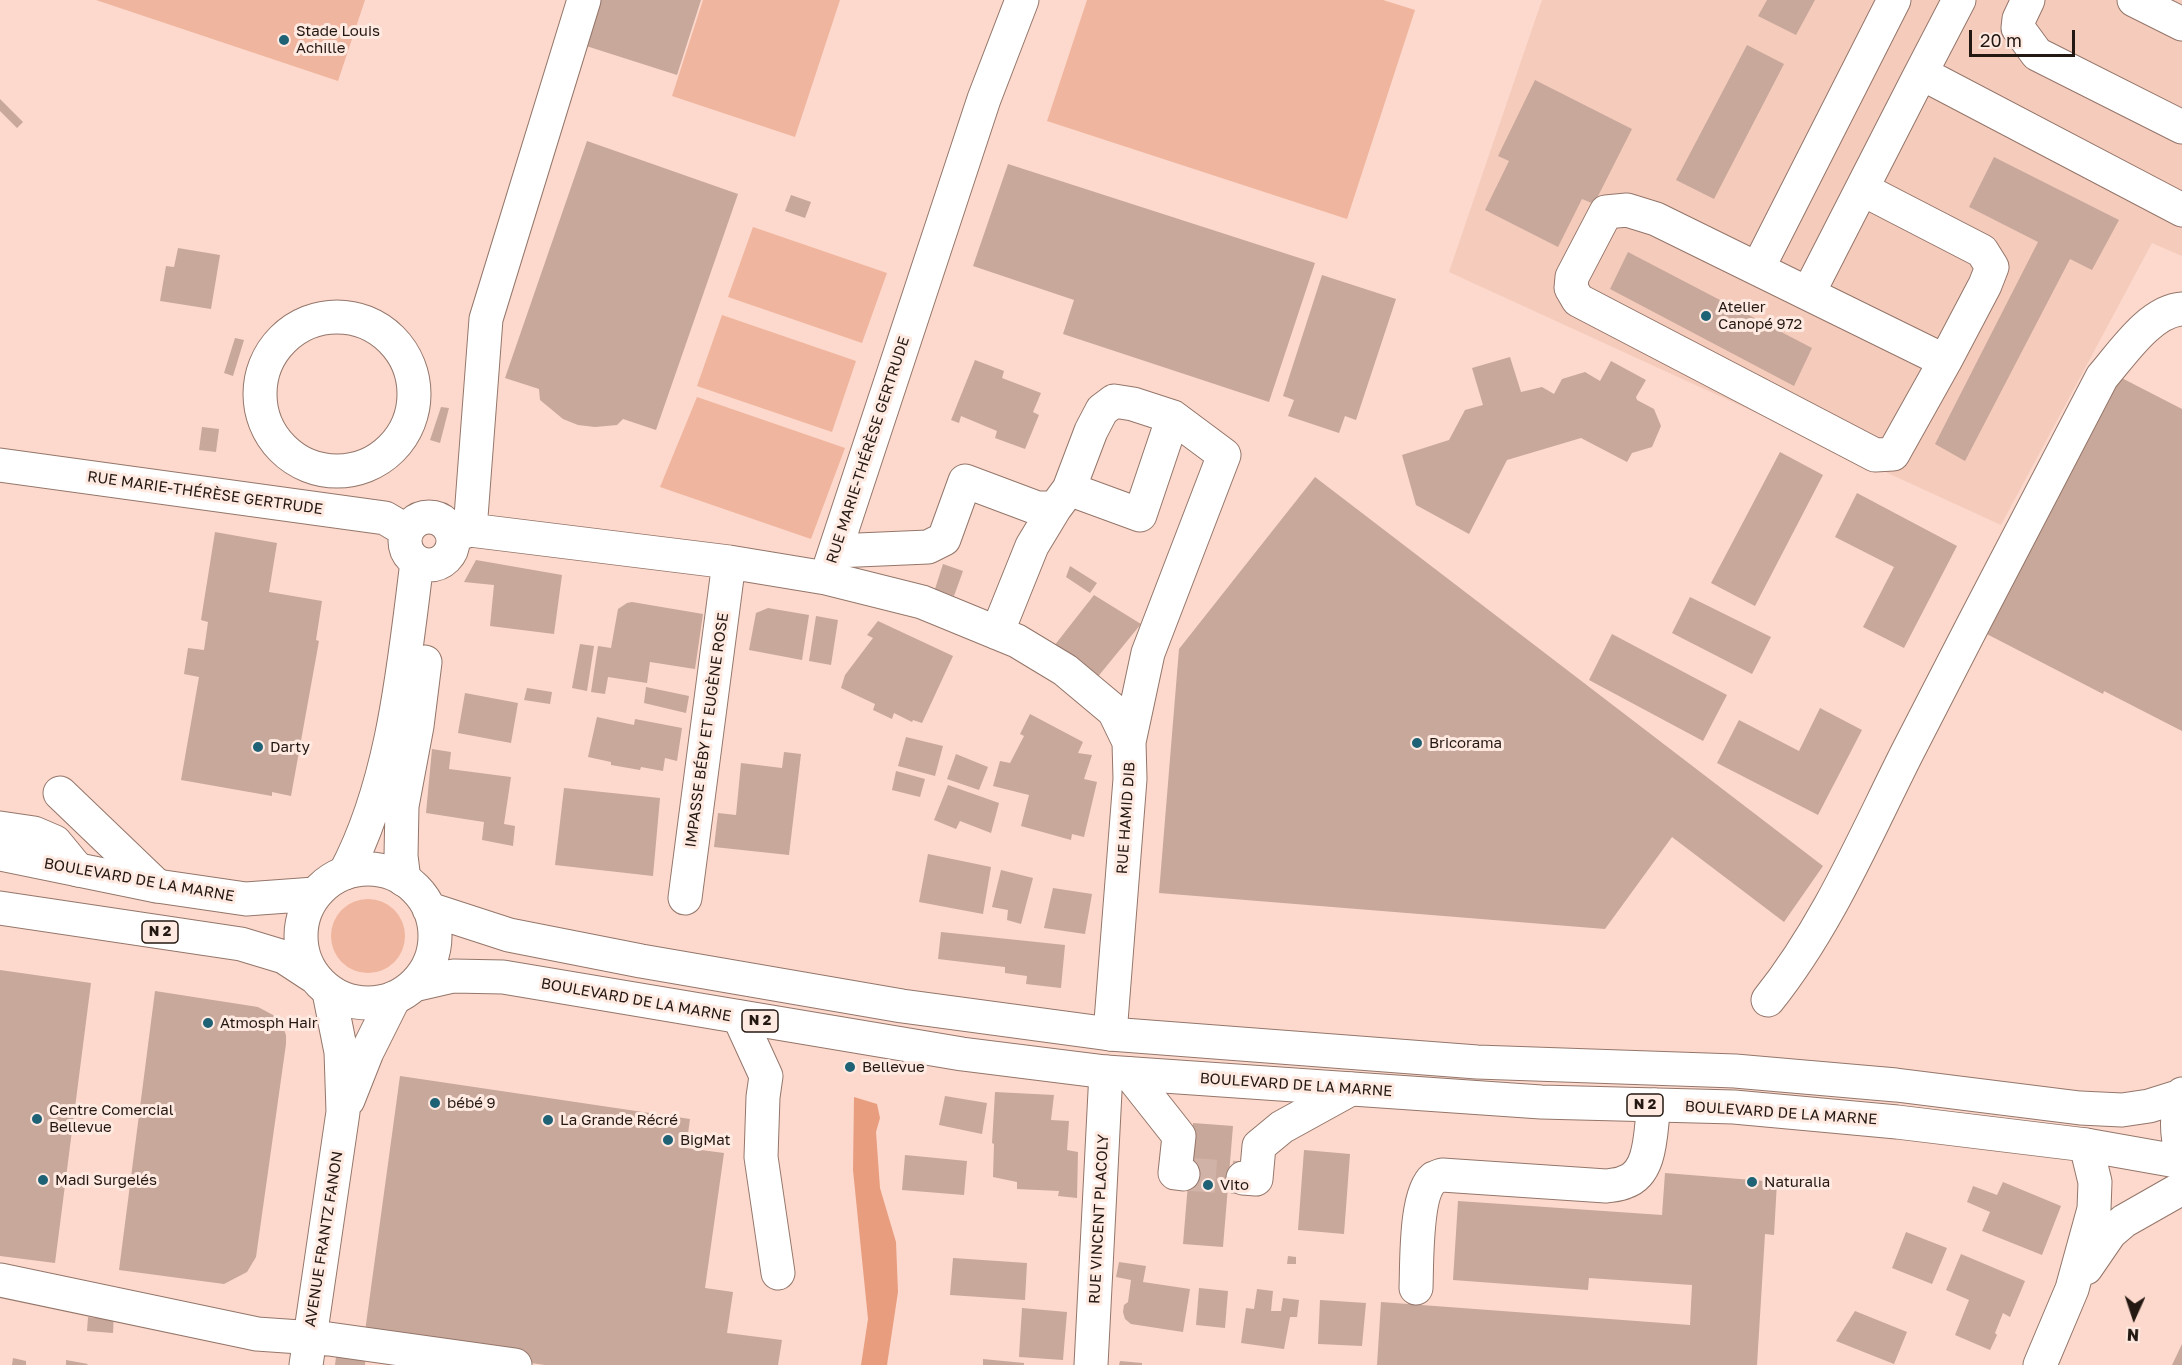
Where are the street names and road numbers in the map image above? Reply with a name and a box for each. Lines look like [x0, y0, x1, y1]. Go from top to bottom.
street label: RUE MARIE-THÉRÈSE GERTRUDE [823, 334, 913, 566]
street label: RUE MARIE-THÉRÈSE GERTRUDE [86, 468, 324, 518]
street label: IMPASSE BÉBY ET EUGÈNE ROSE [682, 612, 732, 848]
street label: RUE HAMID DIB [1113, 761, 1139, 875]
street label: BOULEVARD DE LA MARNE [42, 854, 236, 906]
road number: N 2 [142, 921, 178, 943]
street label: BOULEVARD DE LA MARNE [539, 974, 733, 1026]
road number: N 2 [742, 1010, 778, 1032]
street label: BOULEVARD DE LA MARNE [1199, 1069, 1393, 1101]
road number: N 2 [1627, 1094, 1663, 1116]
street label: BOULEVARD DE LA MARNE [1684, 1097, 1878, 1129]
street label: RUE VINCENT PLACOLY [1086, 1134, 1112, 1304]
street label: AVENUE FRANTZ FANON [301, 1150, 347, 1328]

